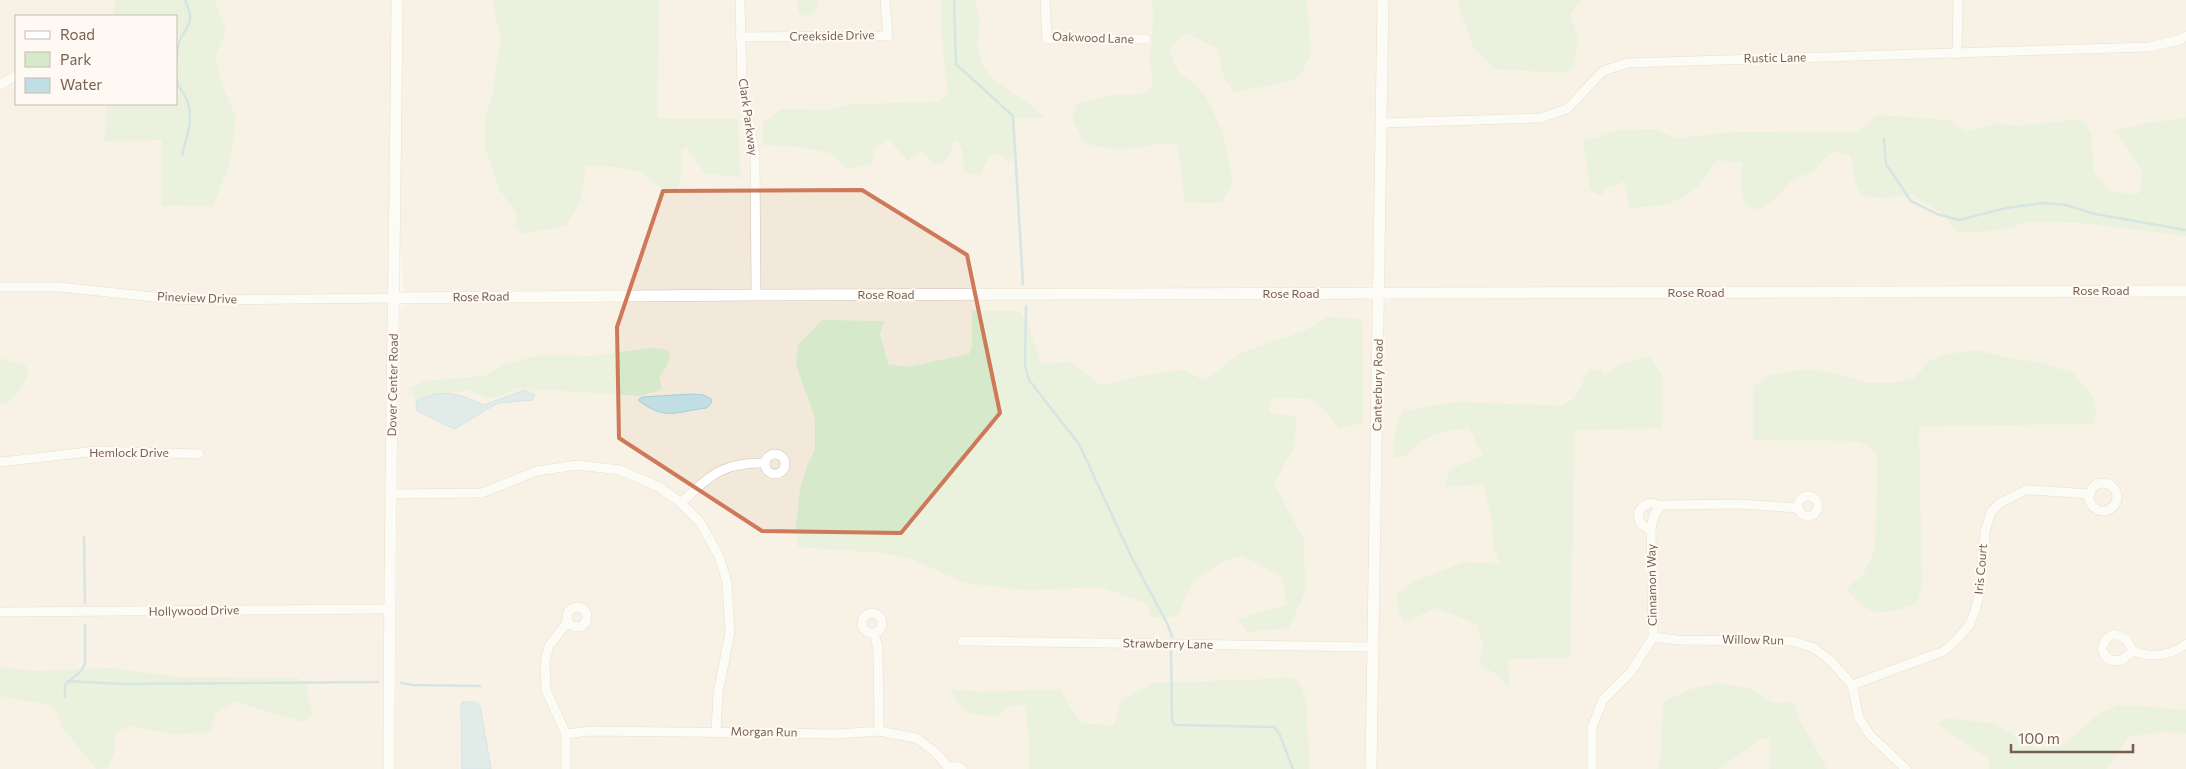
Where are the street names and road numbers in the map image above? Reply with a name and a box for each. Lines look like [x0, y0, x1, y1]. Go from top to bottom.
street label: Creekside Drive [789, 27, 875, 43]
street label: Oakwood Lane [1052, 29, 1134, 45]
street label: Rustic Lane [1744, 49, 1806, 65]
street label: Clark Parkway [737, 77, 761, 157]
street label: Rose Road [2073, 283, 2129, 297]
street label: Rose Road [1668, 285, 1724, 299]
street label: Rose Road [1263, 286, 1319, 300]
street label: Rose Road [858, 287, 914, 301]
street label: Pineview Drive [157, 289, 237, 305]
street label: Rose Road [452, 289, 510, 303]
street label: Dover Center Road [384, 333, 400, 437]
street label: Canterbury Road [1369, 339, 1385, 431]
street label: Hemlock Drive [89, 445, 169, 459]
street label: Iris Court [1971, 543, 1989, 595]
street label: Cinnamon Way [1643, 544, 1659, 626]
street label: Hollywood Drive [149, 602, 239, 618]
street label: Willow Run [1722, 631, 1784, 647]
street label: Strawberry Lane [1123, 635, 1213, 651]
street label: Morgan Run [730, 723, 798, 739]

